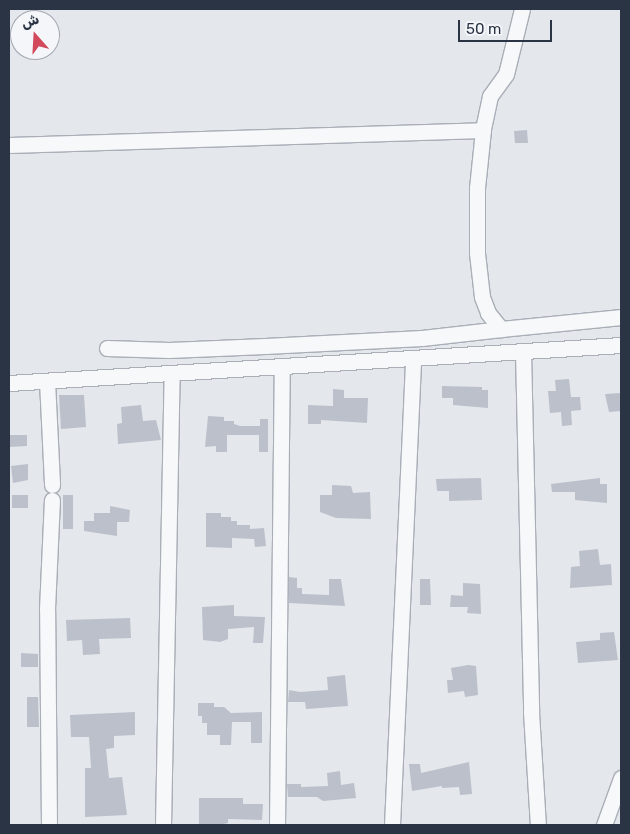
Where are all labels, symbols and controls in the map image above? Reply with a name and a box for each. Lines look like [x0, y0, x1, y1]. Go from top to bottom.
north arrow [10, 10, 60, 60]
text: ش [19, 10, 41, 32]
scale bar [460, 10, 554, 42]
text: 50 m [466, 20, 501, 38]

